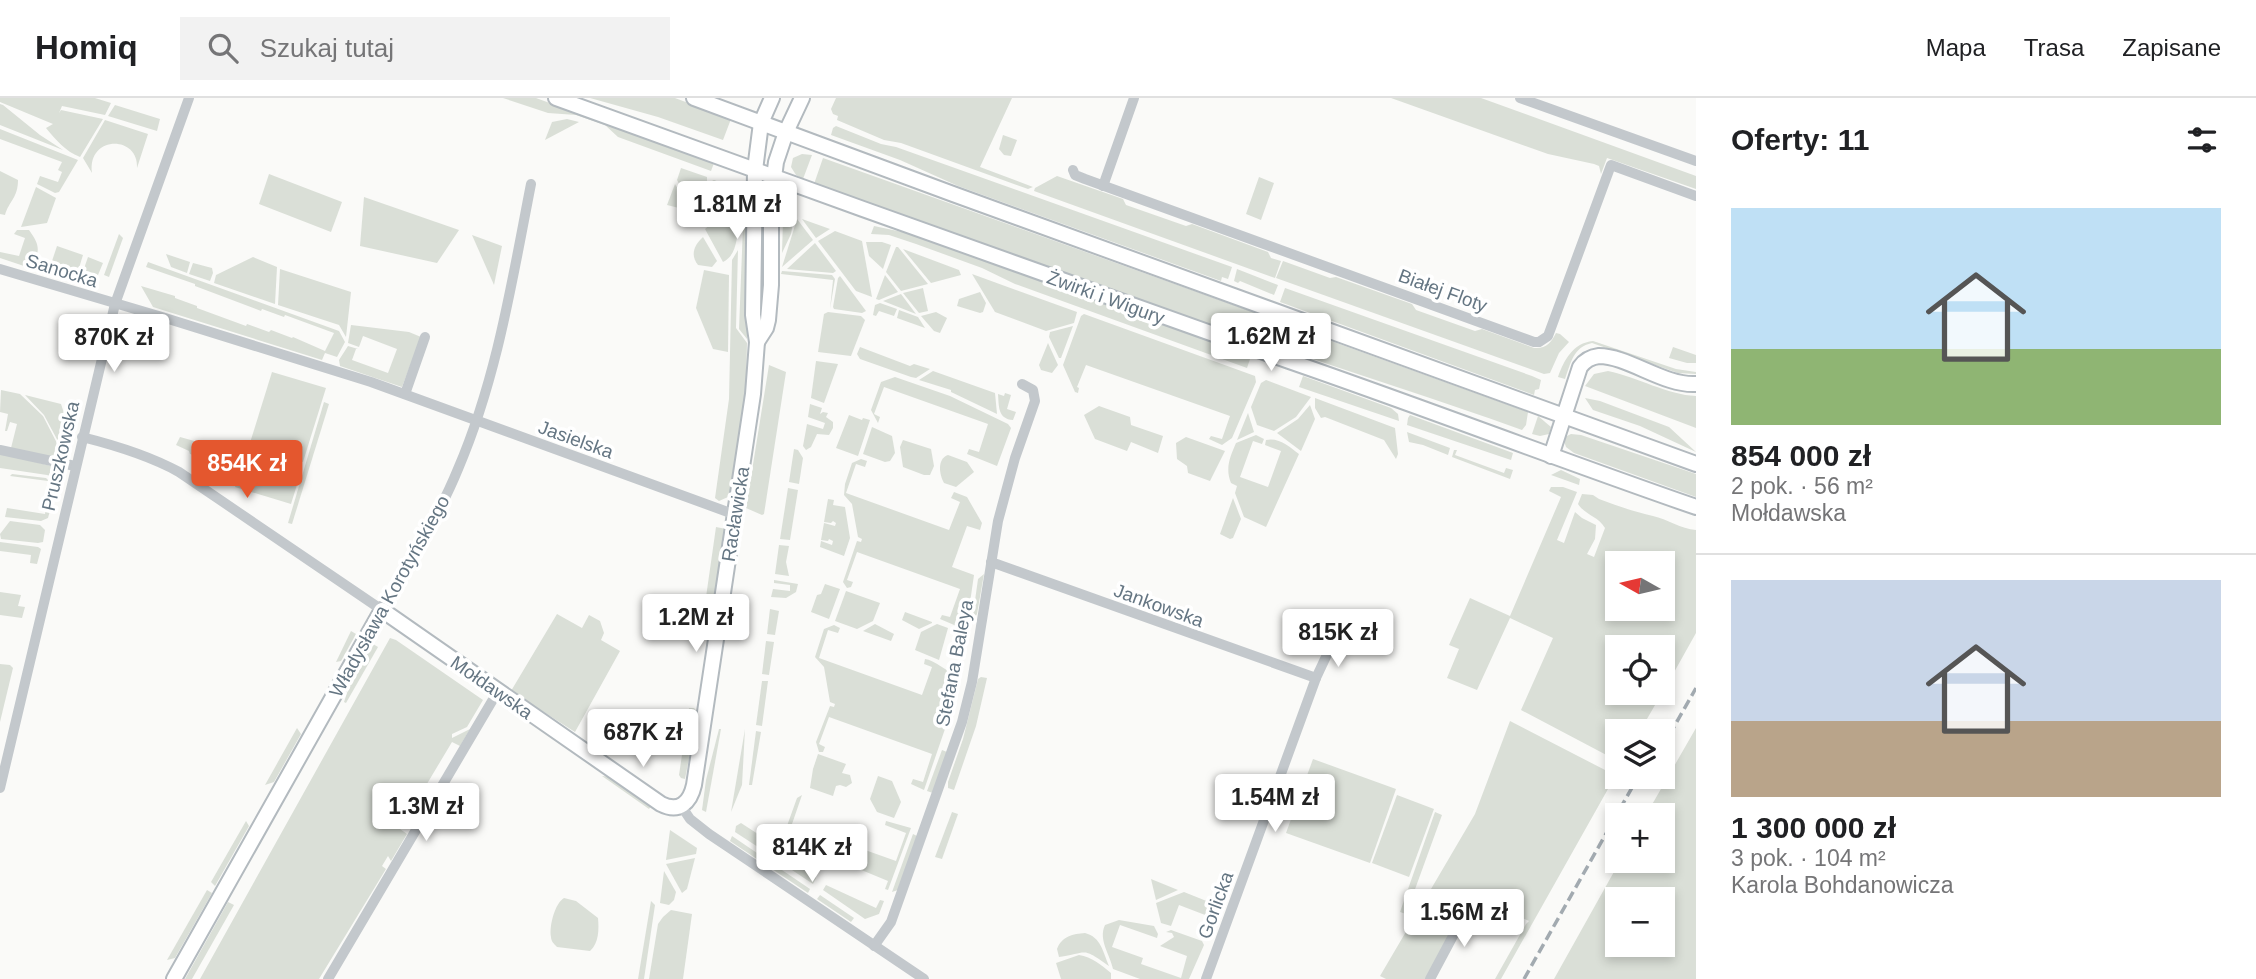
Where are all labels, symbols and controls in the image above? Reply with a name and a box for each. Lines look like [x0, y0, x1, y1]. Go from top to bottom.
search box [180, 17, 670, 80]
text: Homiq [35, 29, 138, 66]
icon: search [204, 29, 242, 67]
text: Szukaj tutaj [260, 33, 394, 63]
text: Mapa [1926, 34, 1986, 61]
text: Trasa [2024, 34, 2084, 61]
text: Zapisane [2122, 34, 2221, 61]
icon: filters [2183, 121, 2221, 159]
text: Oferty: 11 [1731, 123, 1869, 156]
pin: 1.81M zł [665, 181, 809, 241]
text: 1.81M zł [693, 191, 781, 217]
street label: Sanocka [23, 250, 101, 291]
icon: home [1913, 254, 2039, 380]
street label: Białej Floty [1396, 265, 1491, 316]
street label: Żwirki i Wigury [1044, 266, 1168, 329]
pin: 870K zł [49, 314, 179, 374]
pin: 1.62M zł [1199, 314, 1343, 373]
text: 1.62M zł [1227, 323, 1315, 349]
text: 870K zł [74, 324, 154, 350]
street label: Pruszkowska [38, 399, 83, 513]
street label: Jasielska [536, 416, 617, 463]
text: 854 000 zł [1731, 439, 1871, 472]
pin: 854K zł [182, 440, 312, 500]
text: 854K zł [207, 450, 287, 476]
street label: Racławicka [718, 465, 753, 563]
text: 2 pok. · 56 m² [1731, 473, 1873, 499]
street label: Władysława Korotyńskiego [325, 492, 454, 701]
text: Mołdawska [1731, 500, 1846, 526]
north arrow [1605, 551, 1675, 621]
map controls [1605, 551, 1675, 957]
street label: Jankowska [1111, 580, 1207, 632]
pin: 1.2M zł [631, 594, 761, 654]
street label: Stefana Baleya [932, 597, 977, 728]
text: 1.2M zł [658, 604, 734, 630]
pin: 815K zł [1273, 610, 1403, 669]
text: 815K zł [1298, 619, 1378, 645]
icon: home [1913, 626, 2039, 752]
button: locate [1605, 635, 1675, 705]
street label: Mołdawska [447, 652, 537, 724]
pin: 687K zł [578, 710, 708, 769]
text: 687K zł [603, 719, 683, 745]
button: layers [1605, 719, 1675, 789]
pin: 1.54M zł [1203, 774, 1347, 834]
pin: 1.3M zł [361, 784, 491, 843]
text: 1.54M zł [1231, 784, 1319, 810]
text: 1.3M zł [388, 793, 464, 819]
button: + [1605, 803, 1675, 873]
text: 1 300 000 zł [1731, 811, 1896, 844]
pin: 814K zł [747, 824, 877, 884]
text: 814K zł [772, 834, 852, 860]
text: 3 pok. · 104 m² [1731, 845, 1886, 871]
street label: Gorlicka [1194, 868, 1237, 942]
text: Karola Bohdanowicza [1731, 872, 1953, 898]
button: − [1605, 887, 1675, 957]
pin: 1.56M zł [1392, 890, 1536, 949]
text: 1.56M zł [1420, 899, 1508, 925]

